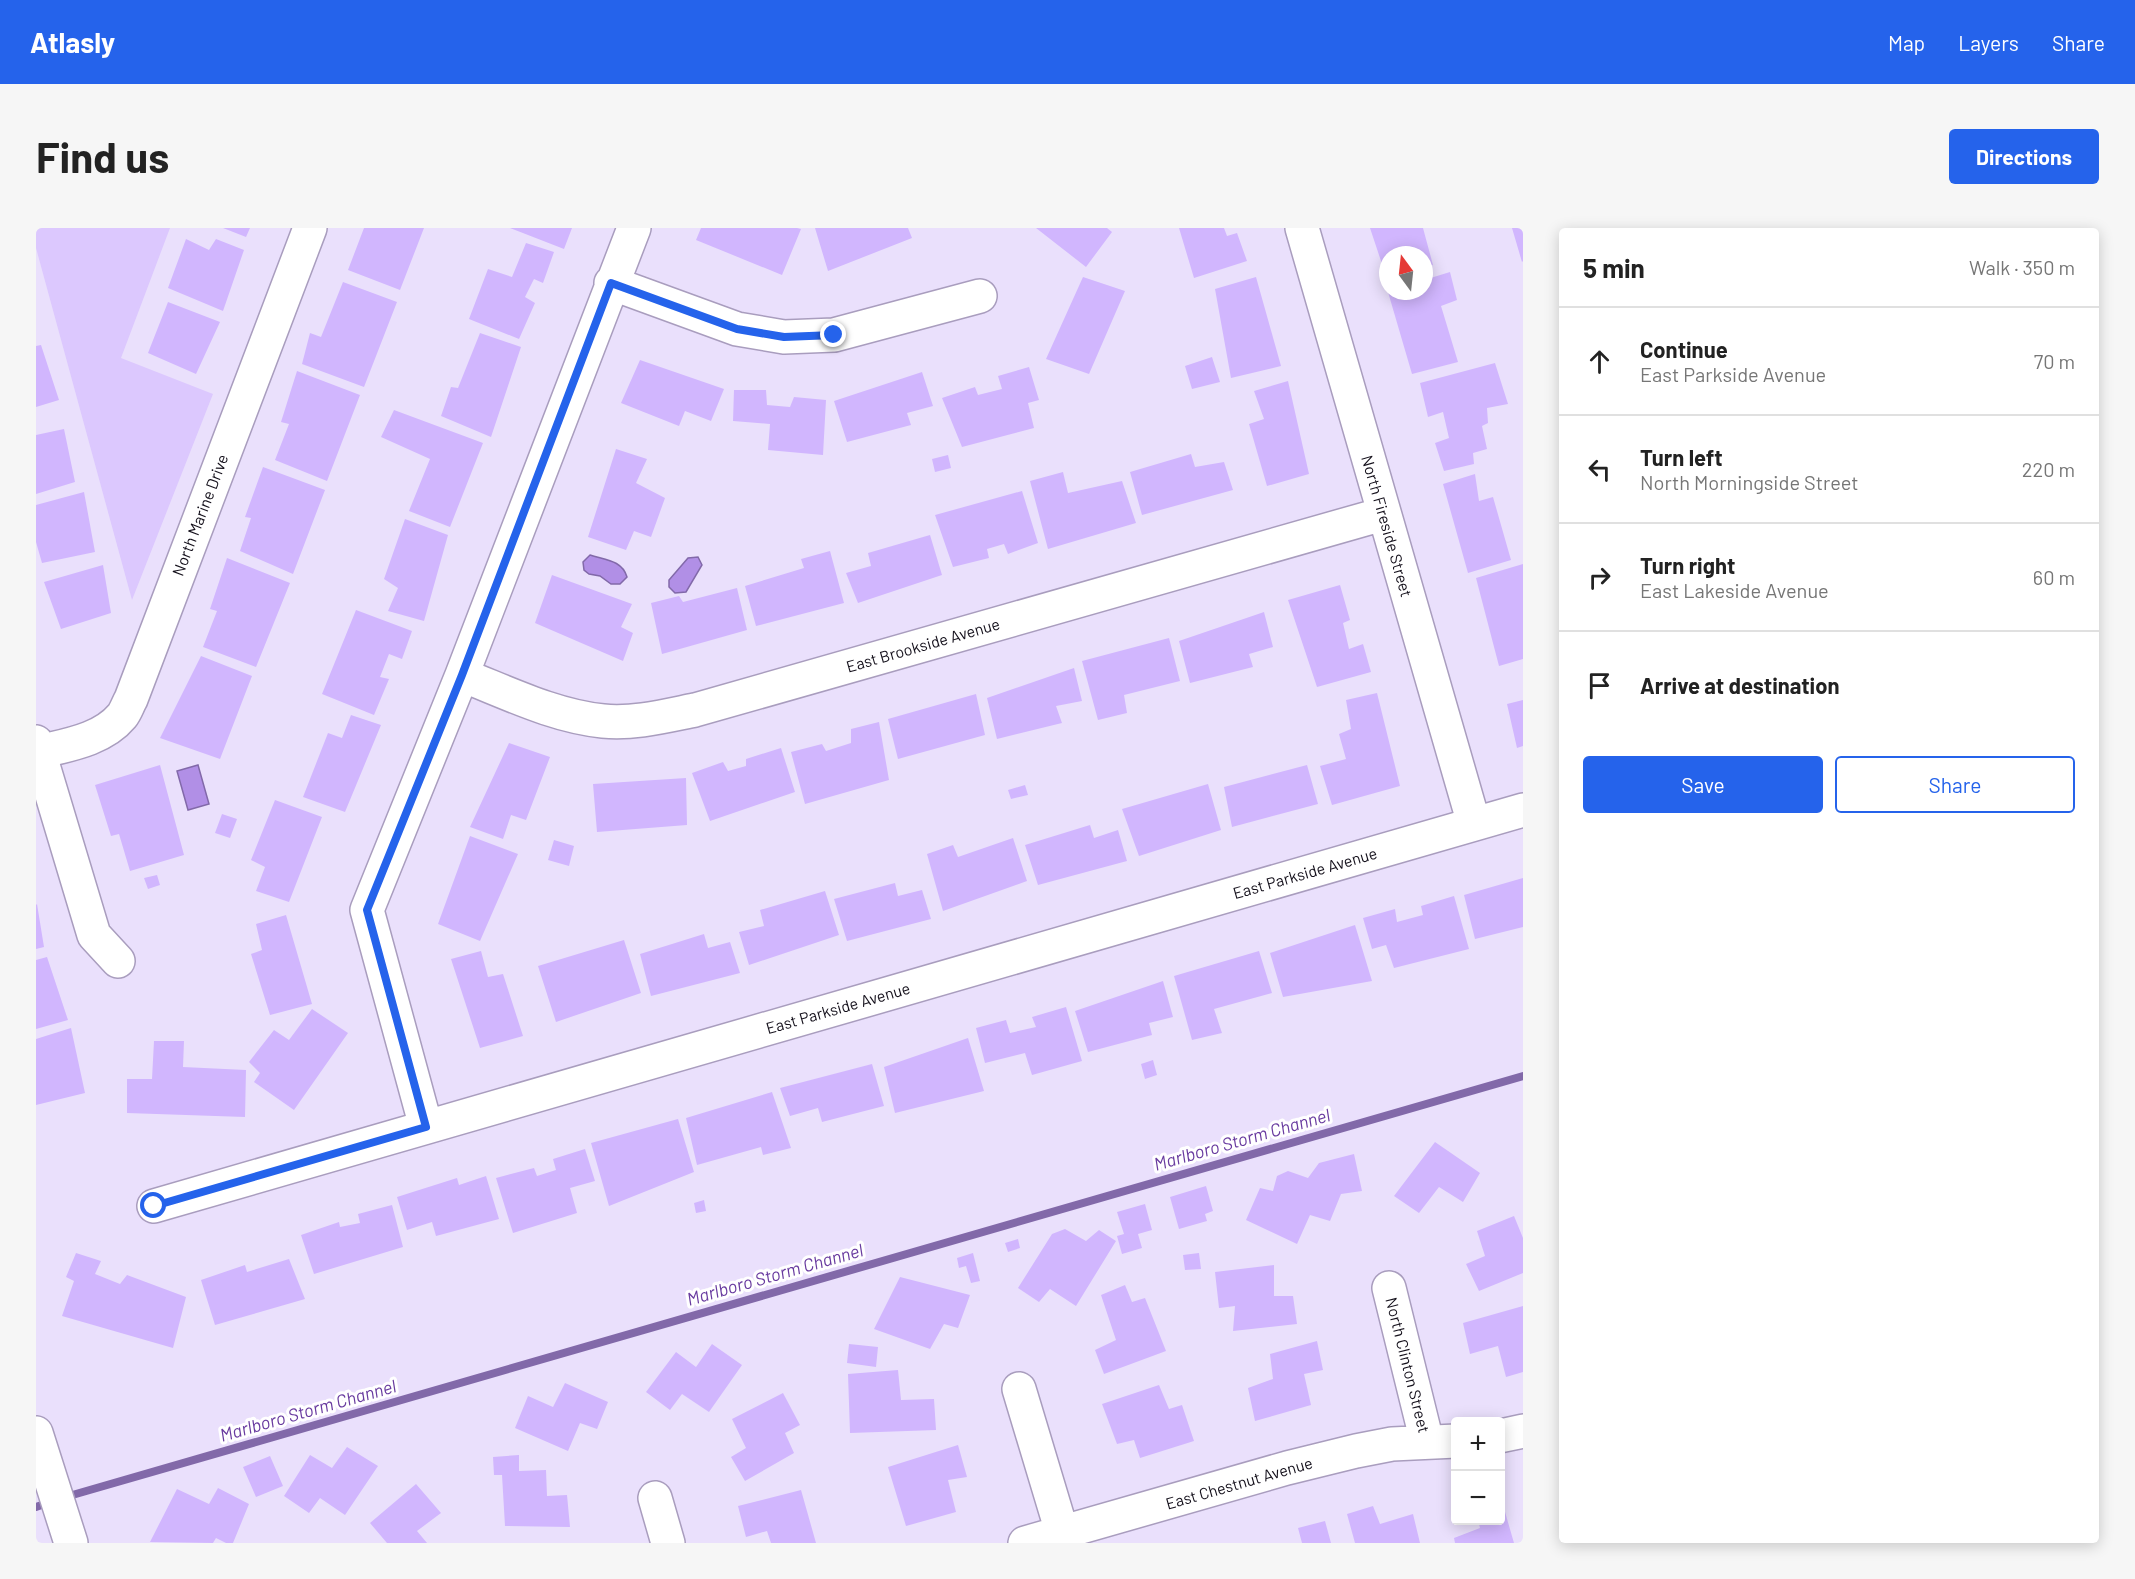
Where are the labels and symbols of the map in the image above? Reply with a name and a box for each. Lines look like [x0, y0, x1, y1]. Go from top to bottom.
north arrow [1379, 246, 1433, 300]
route end [820, 321, 846, 347]
street label: North Marine Drive [168, 451, 231, 578]
street label: North Fireside Street [1358, 453, 1417, 599]
street label: East Brookside Avenue [844, 613, 1002, 676]
street label: East Parkside Avenue [1231, 843, 1379, 902]
street label: East Parkside Avenue [764, 978, 912, 1037]
water label: Marlboro Storm Channel [1151, 1103, 1332, 1175]
route start [140, 1192, 166, 1218]
water label: Marlboro Storm Channel [684, 1238, 865, 1310]
street label: North Clinton Street [1382, 1295, 1435, 1435]
water label: Marlboro Storm Channel [217, 1374, 398, 1446]
street label: East Chestnut Avenue [1163, 1452, 1314, 1513]

